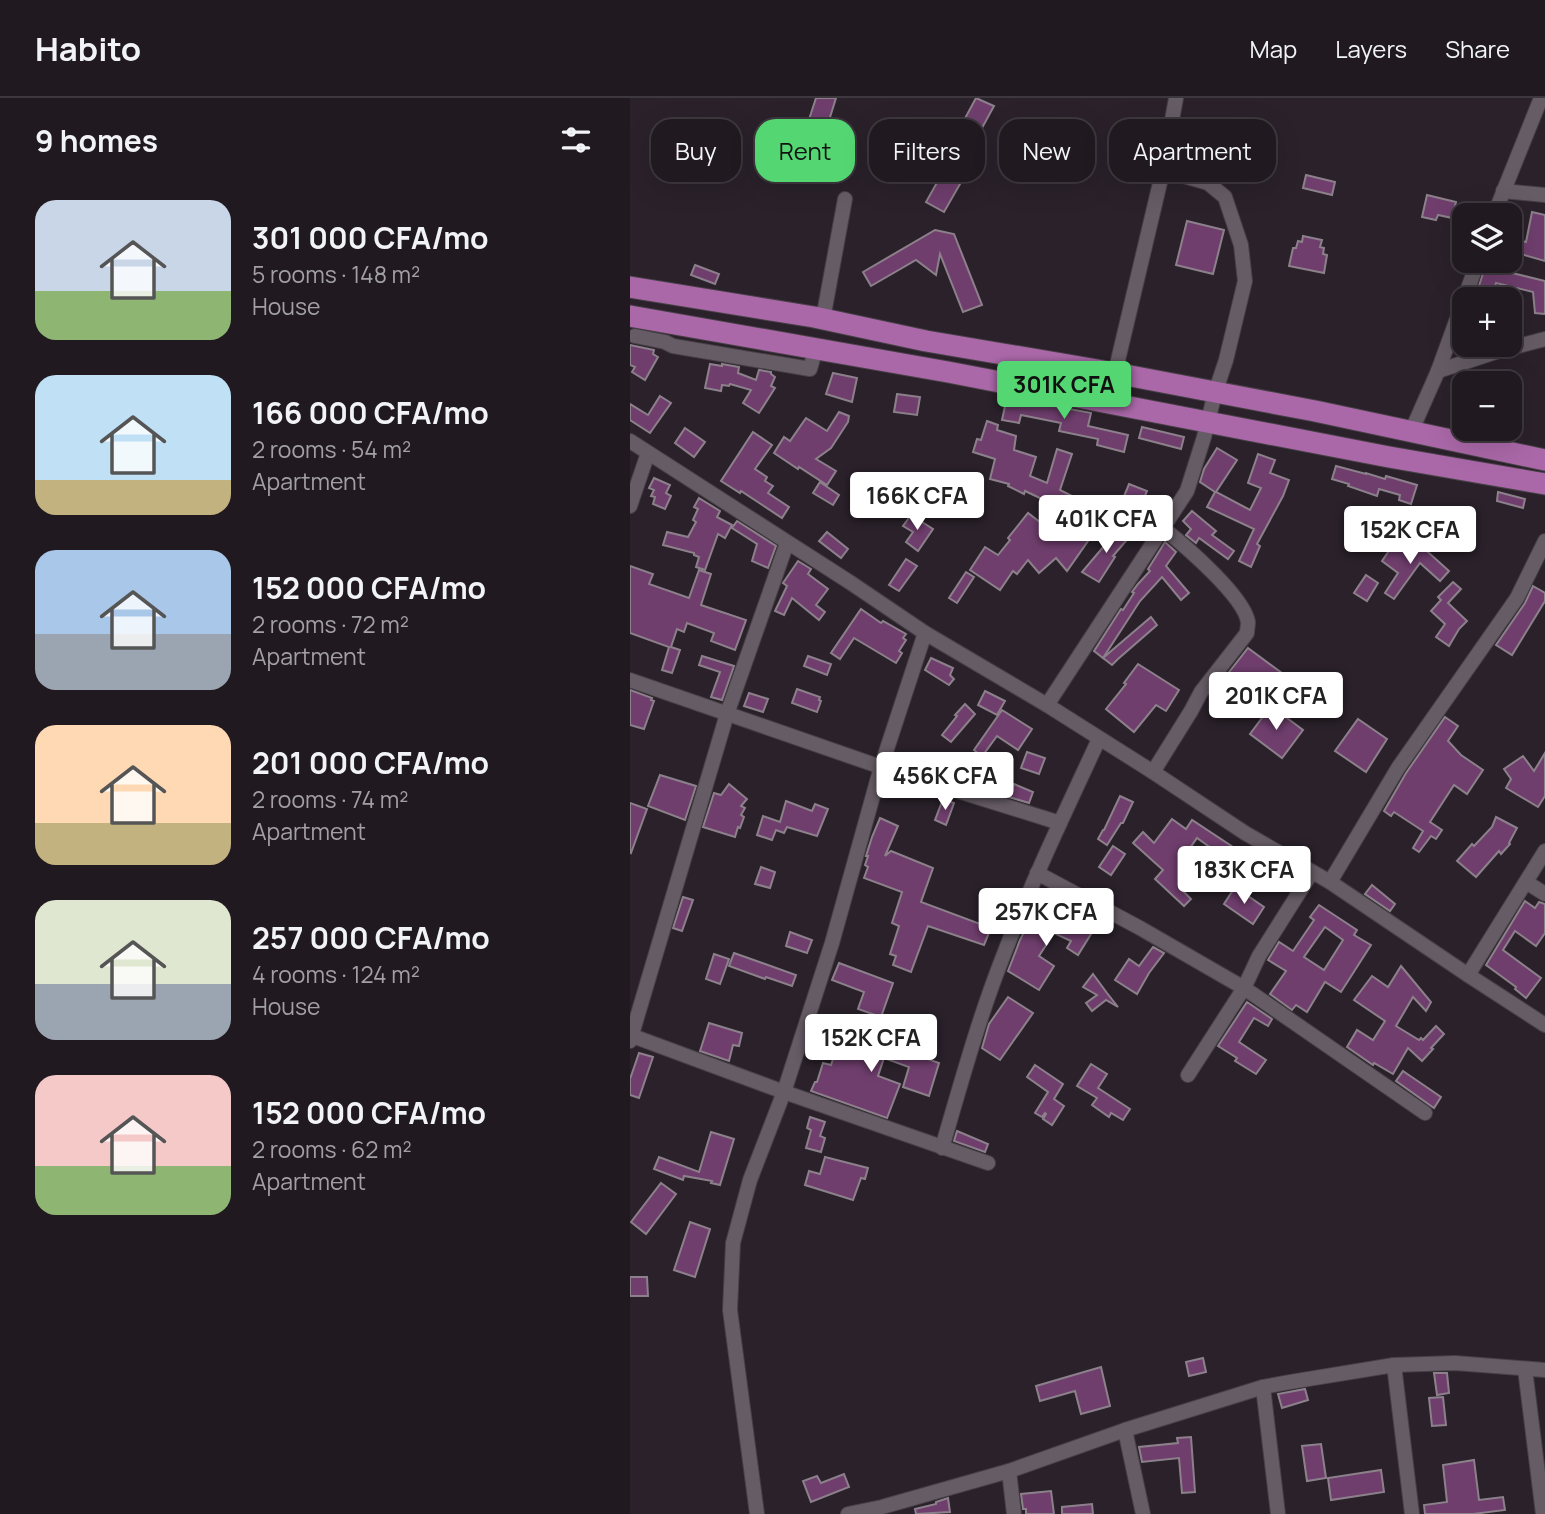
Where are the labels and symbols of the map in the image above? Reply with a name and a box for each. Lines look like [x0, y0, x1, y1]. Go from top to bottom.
pin: 301K CFA [992, 362, 1136, 421]
pin: 166K CFA [845, 472, 989, 532]
pin: 401K CFA [1034, 496, 1178, 555]
pin: 152K CFA [1338, 506, 1482, 566]
pin: 201K CFA [1204, 672, 1348, 732]
pin: 456K CFA [873, 752, 1017, 812]
pin: 183K CFA [1172, 846, 1316, 906]
pin: 257K CFA [974, 888, 1118, 948]
pin: 152K CFA [799, 1014, 943, 1074]

